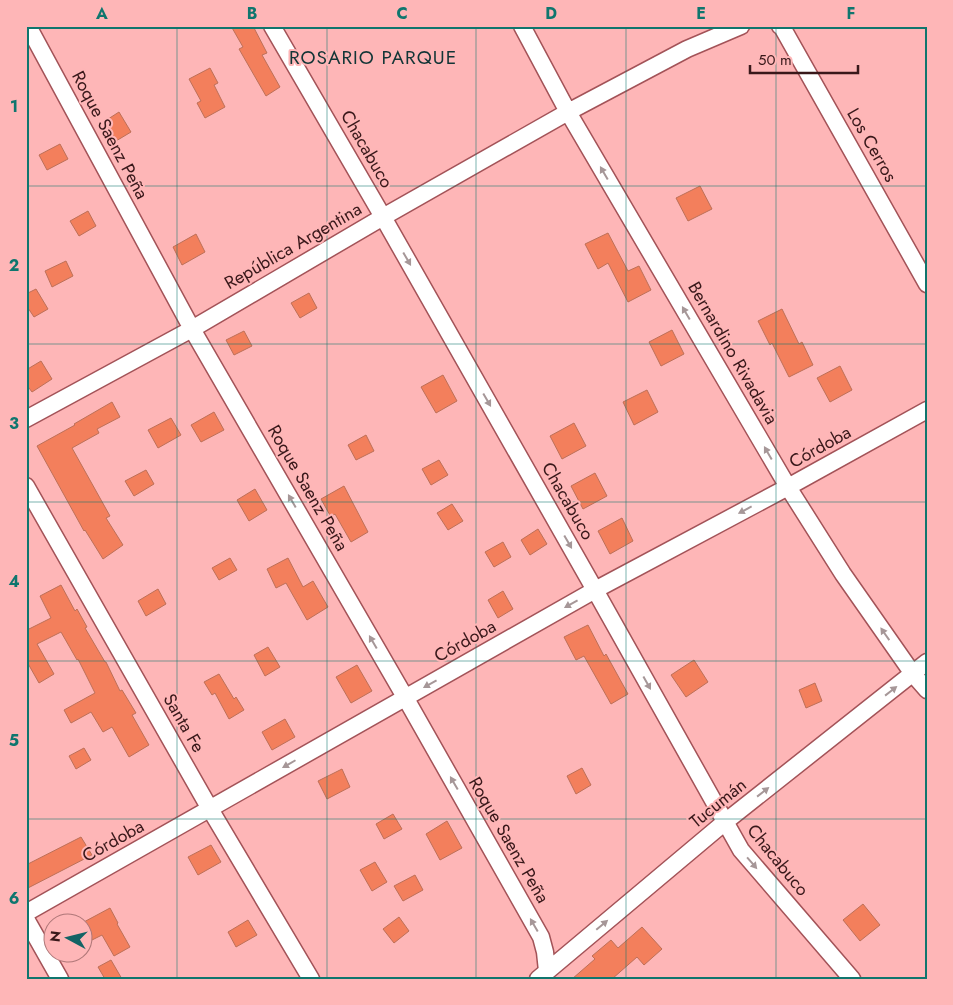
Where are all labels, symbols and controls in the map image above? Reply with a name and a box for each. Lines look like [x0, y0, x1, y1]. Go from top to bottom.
text: A [95, 2, 108, 25]
text: B [247, 2, 257, 25]
text: C [396, 2, 408, 25]
text: D [545, 2, 557, 25]
text: E [696, 2, 706, 25]
text: F [847, 2, 855, 25]
scale bar [750, 42, 858, 74]
district label: ROSARIO PARQUE [289, 44, 457, 71]
text: 50 m [758, 49, 792, 71]
street label: Roque Saenz Peña [65, 66, 155, 204]
text: 1 [10, 95, 18, 118]
street label: Los Cerros [840, 103, 904, 187]
street label: Chacabuco [334, 105, 400, 193]
one-way arrow [600, 166, 609, 179]
street label: República Argentina [220, 196, 366, 296]
one-way arrow [403, 252, 411, 267]
text: 2 [9, 254, 19, 277]
street label: Bernardino Rivadavia [682, 277, 784, 429]
one-way arrow [682, 307, 691, 320]
one-way arrow [483, 394, 492, 407]
text: 3 [9, 412, 19, 435]
street label: Córdoba [784, 419, 856, 475]
street label: Roque Saenz Peña [261, 420, 355, 556]
one-way arrow [764, 447, 773, 460]
street label: Chacabuco [535, 457, 601, 545]
one-way arrow [288, 495, 297, 508]
one-way arrow [738, 506, 752, 514]
one-way arrow [563, 535, 572, 548]
text: 4 [8, 570, 20, 593]
one-way arrow [564, 600, 579, 608]
street label: Córdoba [429, 613, 501, 669]
one-way arrow [880, 627, 890, 641]
one-way arrow [369, 636, 378, 649]
one-way arrow [643, 677, 652, 690]
one-way arrow [423, 679, 436, 688]
one-way arrow [884, 686, 897, 697]
street label: Santa Fe [157, 689, 211, 757]
text: 5 [9, 729, 19, 752]
one-way arrow [282, 760, 295, 769]
street label: Roque Saenz Peña [462, 772, 556, 908]
street label: Tucumán [684, 772, 752, 834]
one-way arrow [450, 776, 458, 791]
one-way arrow [756, 787, 770, 797]
street label: Córdoba [77, 813, 149, 869]
street label: Chacabuco [741, 818, 815, 902]
one-way arrow [746, 856, 757, 869]
text: 6 [9, 887, 19, 910]
north arrow [42, 912, 92, 962]
one-way arrow [530, 918, 539, 931]
one-way arrow [596, 920, 608, 931]
text: N [44, 930, 66, 943]

